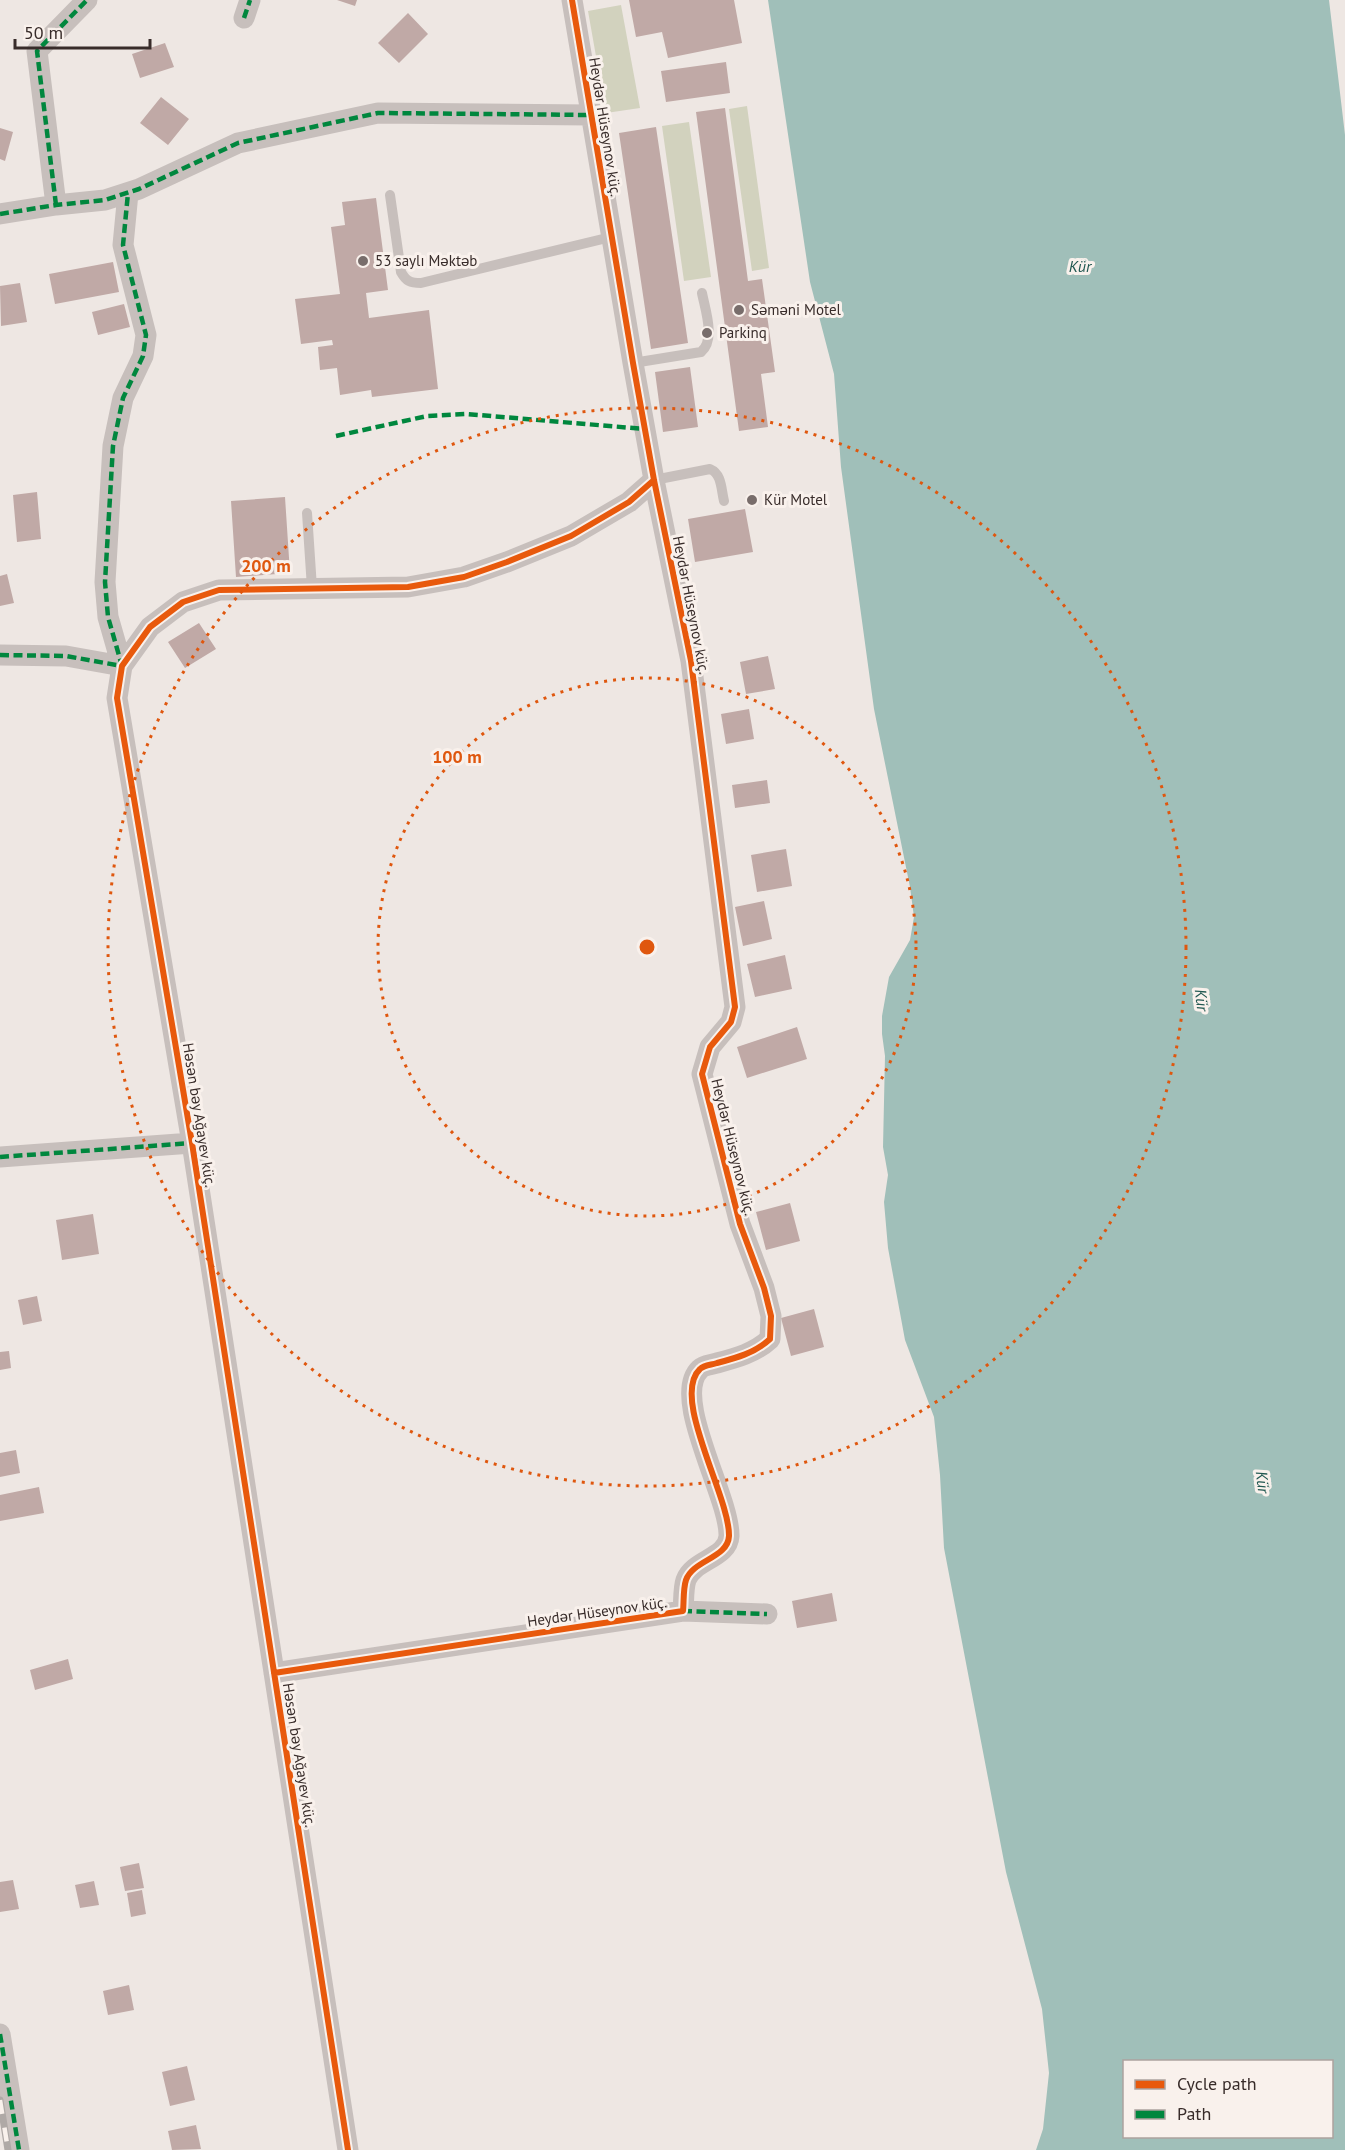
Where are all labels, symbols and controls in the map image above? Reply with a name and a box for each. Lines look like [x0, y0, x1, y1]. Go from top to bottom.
scale bar [15, 12, 150, 50]
text: 50 m [24, 21, 63, 44]
street label: Heydər Hüseynov küç. [585, 56, 626, 198]
place label: 53 saylı Məktəb [375, 251, 477, 270]
marker: 53 saylı Məktəb [356, 254, 370, 268]
water label: Kür [1069, 256, 1093, 276]
place label: Səməni Motel [751, 300, 842, 319]
marker: Səməni Motel [732, 303, 746, 317]
place label: Parkinq [719, 323, 767, 342]
marker: Parkinq [700, 326, 714, 340]
place label: Kür Motel [764, 490, 828, 509]
marker: Kür Motel [745, 493, 759, 507]
street label: Heydər Hüseynov küç. [669, 534, 714, 676]
text: 200 m [241, 554, 291, 577]
text: 100 m [432, 745, 482, 768]
centre of rings [637, 937, 657, 957]
water label: Kür [1191, 988, 1213, 1014]
street label: Həsən bəy Ağayev küç. [179, 1041, 220, 1188]
street label: Heydər Hüseynov küç. [707, 1076, 760, 1217]
water label: Kür [1252, 1470, 1274, 1496]
street label: Heydər Hüseynov küç. [526, 1592, 668, 1631]
street label: Həsən bəy Ağayev küç. [279, 1681, 320, 1828]
legend [1123, 2060, 1333, 2138]
text: Cycle path [1177, 2072, 1257, 2095]
text: Path [1177, 2102, 1211, 2125]

